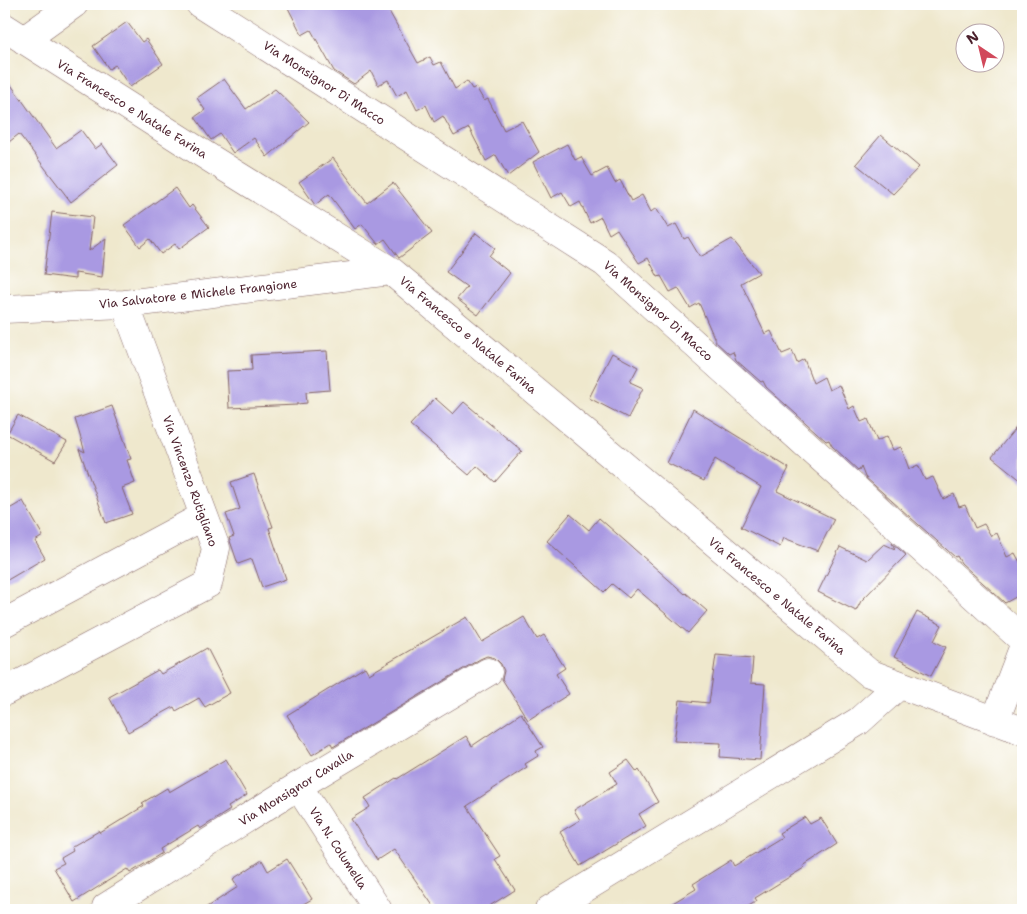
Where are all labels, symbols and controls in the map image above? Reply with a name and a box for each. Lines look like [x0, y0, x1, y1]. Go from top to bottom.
north arrow [954, 22, 1004, 72]
text: N [963, 27, 982, 48]
street label: Via Monsignor Di Macco [260, 37, 388, 129]
street label: Via Francesco e Natale Farina [54, 56, 211, 162]
street label: Via Monsignor Di Macco [600, 257, 716, 365]
street label: Via Francesco e Natale Farina [396, 273, 540, 398]
street label: Via Salvatore e Michele Frangione [98, 276, 298, 312]
street label: Via Vincenzo Rutigliano [159, 413, 221, 549]
street label: Via Francesco e Natale Farina [705, 534, 849, 659]
street label: Via Monsignor Cavalla [236, 746, 357, 830]
street label: Via N. Columella [305, 804, 371, 893]

